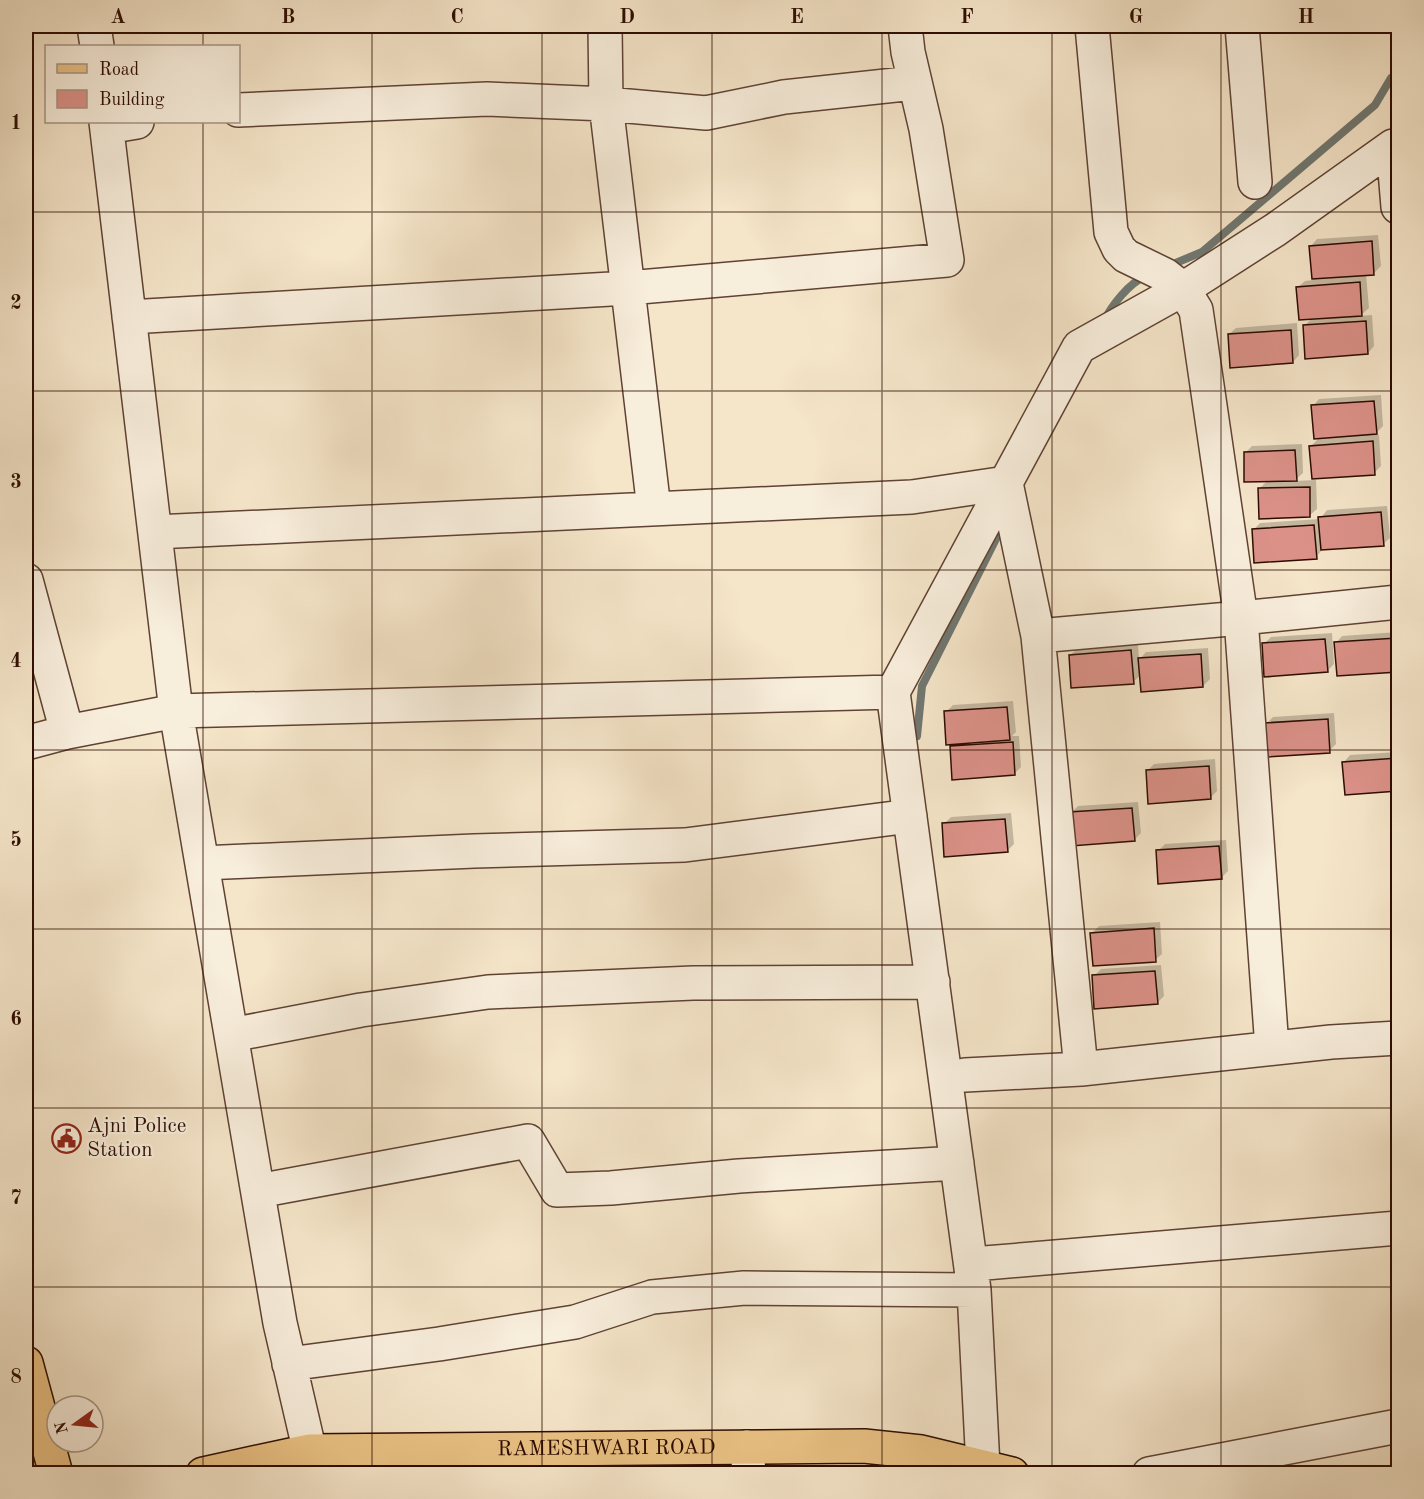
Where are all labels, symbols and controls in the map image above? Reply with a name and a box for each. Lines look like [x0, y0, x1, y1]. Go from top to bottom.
text: A [110, 8, 126, 28]
text: B [281, 8, 295, 28]
text: C [450, 8, 464, 28]
text: D [619, 8, 635, 28]
text: E [790, 8, 804, 28]
text: F [960, 8, 974, 28]
text: G [1129, 8, 1143, 28]
text: H [1298, 8, 1314, 28]
legend [45, 45, 240, 123]
text: Road [99, 61, 139, 79]
text: Building [99, 91, 165, 109]
text: 1 [10, 114, 22, 134]
text: 2 [10, 294, 22, 314]
text: 3 [10, 473, 22, 493]
text: 4 [10, 652, 22, 672]
text: 5 [10, 830, 22, 851]
text: 6 [10, 1010, 22, 1030]
place label: Ajni Police Station [87, 1116, 186, 1161]
public building icon: Ajni Police Station [50, 1122, 82, 1154]
text: 7 [10, 1189, 22, 1209]
text: 8 [10, 1368, 22, 1388]
north arrow [45, 1394, 105, 1454]
text: N [53, 1419, 72, 1435]
street label: RAMESHWARI ROAD [497, 1437, 716, 1460]

